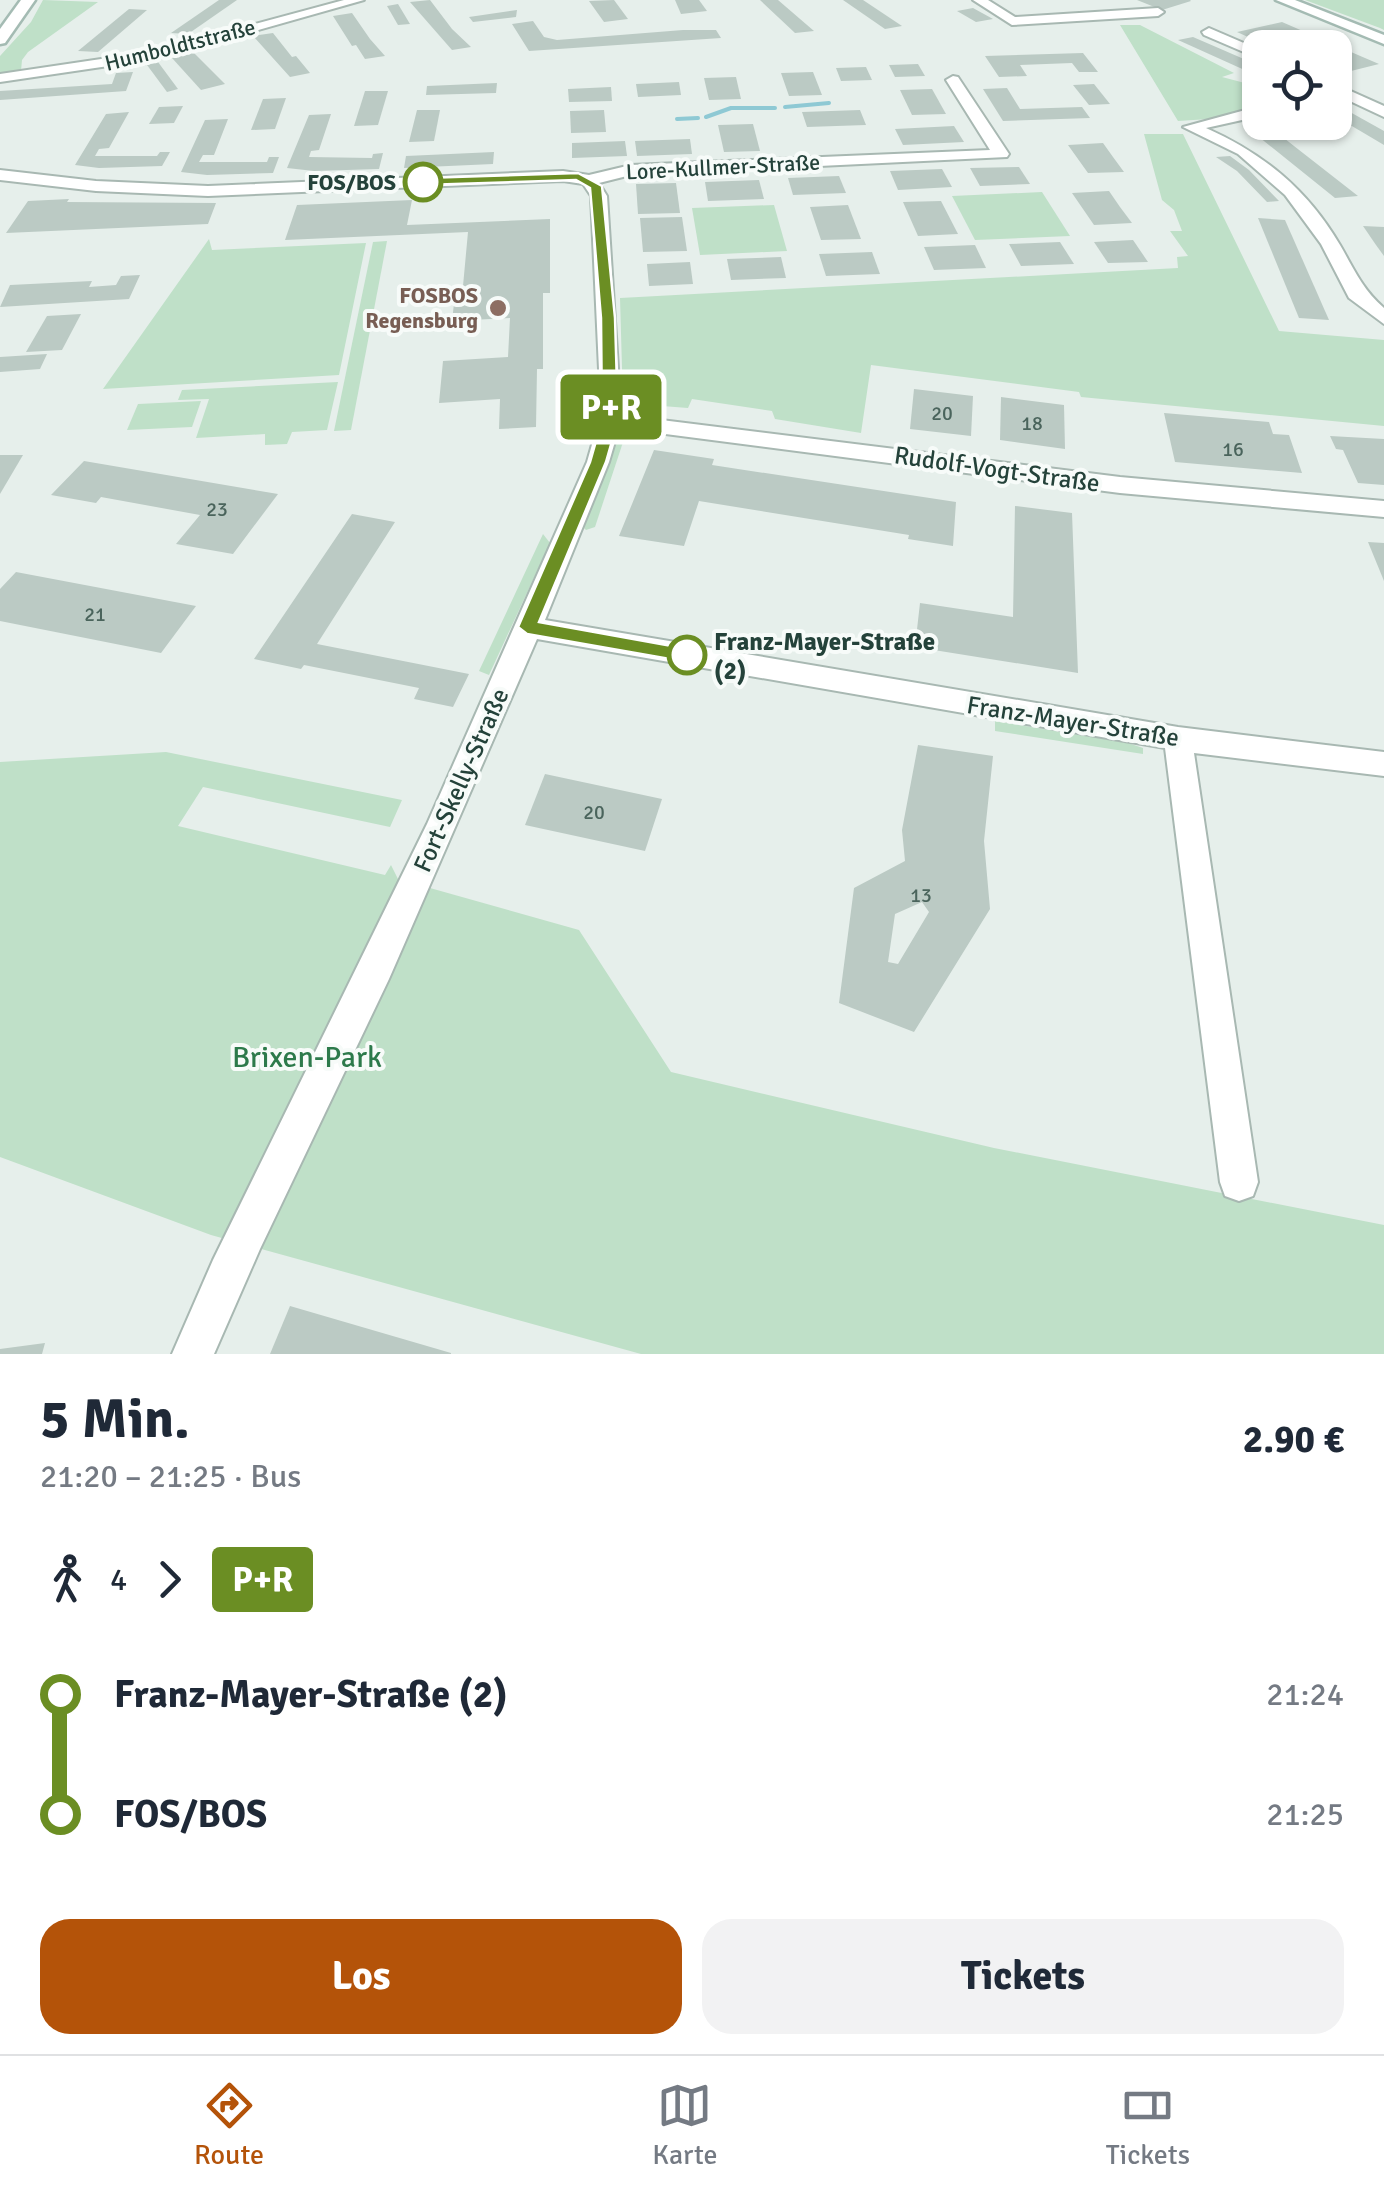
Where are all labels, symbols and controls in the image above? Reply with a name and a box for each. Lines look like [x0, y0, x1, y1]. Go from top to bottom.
street label: Humboldtstraße [102, 13, 258, 77]
map controls [1242, 30, 1352, 140]
button: locate [1242, 30, 1352, 140]
street label: Lore-Kullmer-Straße [625, 148, 821, 186]
marker: FOS/BOS [404, 163, 442, 201]
place label: FOS/BOS [307, 169, 396, 196]
place label: FOSBOS Regensburg [365, 282, 478, 334]
marker: FOSBOS Regensburg [487, 297, 509, 319]
line badge: P+R [554, 374, 668, 440]
text: P+R [580, 386, 642, 429]
house number: 20 [931, 401, 953, 426]
house number: 18 [1021, 411, 1043, 436]
house number: 16 [1222, 437, 1244, 462]
street label: Rudolf-Vogt-Straße [892, 439, 1102, 499]
house number: 23 [206, 497, 228, 522]
house number: 21 [84, 602, 106, 627]
place label: Franz-Mayer-Straße (2) [714, 626, 935, 686]
marker: Franz-Mayer-Straße (2) [668, 636, 706, 674]
street label: Fort-Skelly-Straße [407, 683, 515, 877]
street label: Franz-Mayer-Straße [965, 689, 1181, 753]
house number: 20 [583, 800, 605, 825]
house number: 13 [910, 883, 932, 908]
park label: Brixen-Park [232, 1039, 382, 1076]
text: 5 Min. [40, 1385, 190, 1453]
text: 2.90 € [1243, 1416, 1344, 1463]
text: 21:20 – 21:25 · Bus [40, 1457, 301, 1496]
icon: walk [40, 1552, 95, 1607]
icon: forward [142, 1552, 197, 1607]
text: P+R [232, 1558, 293, 1601]
text: 4 [110, 1560, 127, 1599]
text: Franz-Mayer-Straße (2) [114, 1671, 507, 1718]
text: 21:24 [1266, 1675, 1344, 1714]
text: FOS/BOS [114, 1791, 267, 1838]
text: 21:25 [1266, 1795, 1344, 1834]
button: Los [40, 1919, 682, 2034]
button: Tickets [702, 1919, 1344, 2034]
tab: Route [194, 2078, 264, 2172]
tab: Karte [652, 2078, 718, 2172]
tab: Tickets [1106, 2078, 1190, 2172]

